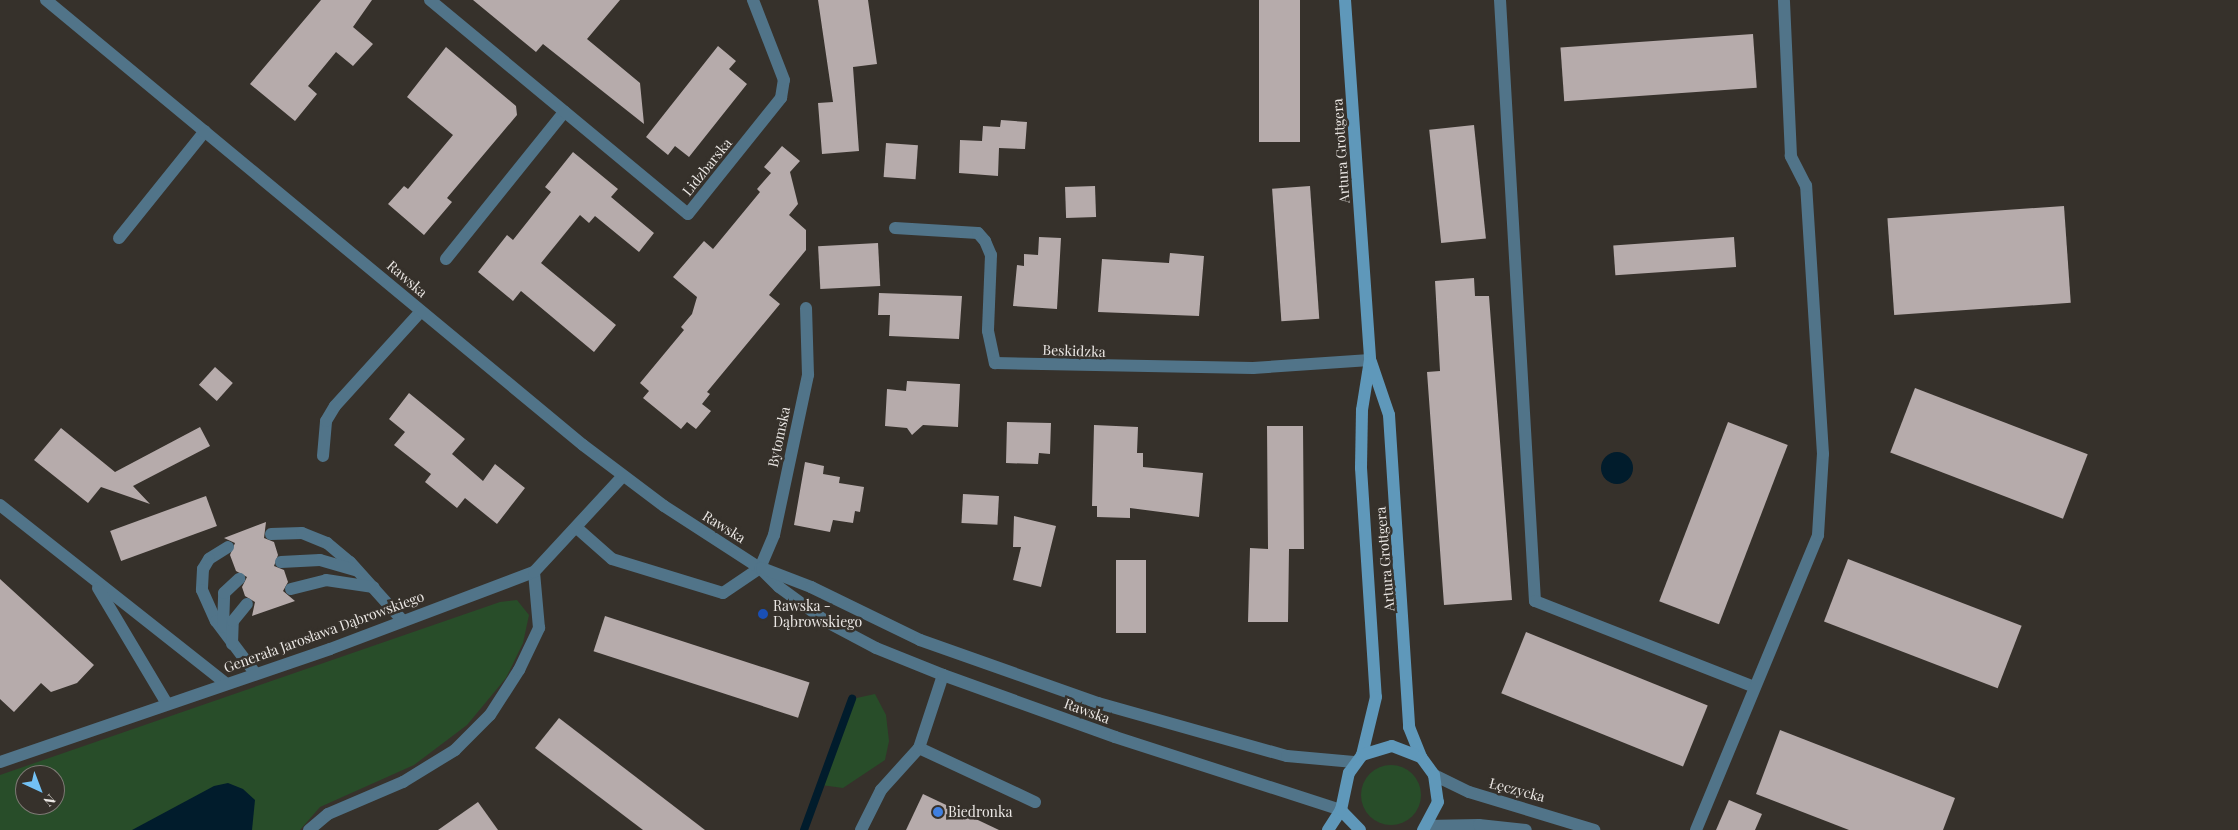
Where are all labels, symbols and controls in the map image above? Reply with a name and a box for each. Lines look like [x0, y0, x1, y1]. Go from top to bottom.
street label: Artura Grottgera [1329, 98, 1353, 204]
street label: Lidzbarska [679, 135, 735, 199]
street label: Rawska [384, 257, 430, 301]
street label: Beskidzka [1042, 342, 1106, 360]
street label: Bytomska [764, 405, 794, 469]
street label: Artura Grottgera [1372, 506, 1398, 612]
street label: Rawska [699, 507, 749, 547]
street label: Generała Jarosława Dąbrowskiego [221, 588, 427, 676]
place label: Rawska - Dąbrowskiego [773, 598, 862, 630]
marker: Rawska - Dąbrowskiego [757, 608, 769, 620]
street label: Rawska [1062, 695, 1112, 727]
north arrow [15, 765, 65, 815]
street label: Łęczycka [1487, 775, 1547, 805]
text: N [40, 790, 60, 811]
place label: Biedronka [948, 804, 1012, 820]
marker: Biedronka [932, 806, 944, 818]

